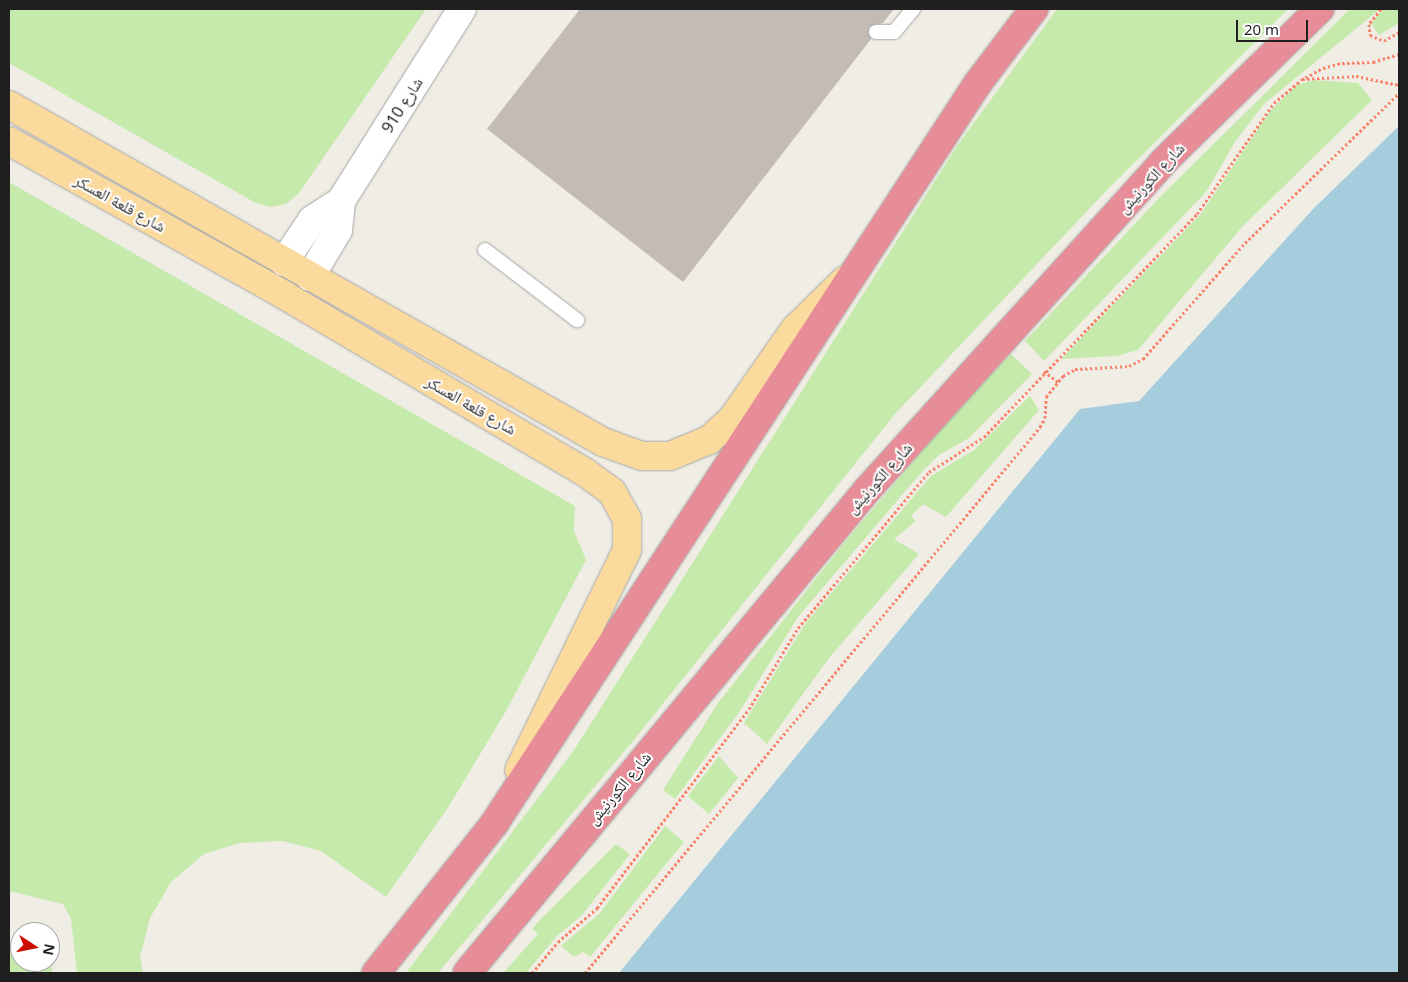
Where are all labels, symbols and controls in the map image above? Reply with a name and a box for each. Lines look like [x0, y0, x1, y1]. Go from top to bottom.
scale bar [1238, 10, 1310, 42]
text: 20 m [1244, 19, 1279, 39]
street label: شارع 910 [377, 74, 427, 136]
street label: شارع الكورنيش [1114, 139, 1188, 217]
street label: شارع قلعة العسكر [71, 170, 169, 236]
street label: شارع قلعة العسكر [422, 371, 520, 439]
street label: شارع الكورنيش [842, 438, 916, 518]
street label: شارع الكورنيش [583, 748, 655, 828]
north arrow [10, 922, 60, 972]
text: N [39, 942, 60, 957]

